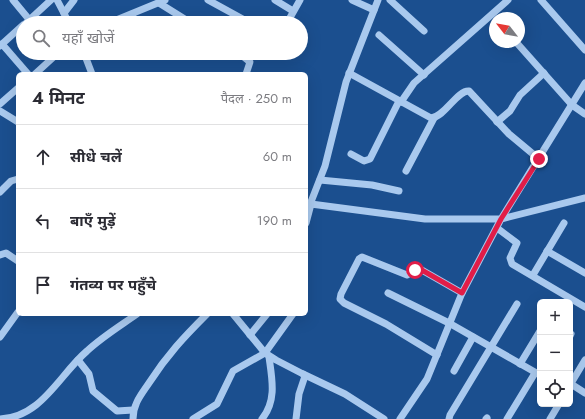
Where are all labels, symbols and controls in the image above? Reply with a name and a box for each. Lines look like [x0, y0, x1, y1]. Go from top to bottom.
north arrow [489, 12, 525, 48]
search box [16, 16, 308, 60]
icon: search [30, 27, 52, 49]
text: यहाँ खोजें [62, 27, 114, 49]
text: 4 मिनट [32, 86, 85, 110]
text: पैदल · 250 m [221, 89, 292, 108]
icon: ahead [32, 146, 54, 168]
text: सीधे चलें [70, 146, 122, 168]
text: 60 m [263, 147, 292, 166]
route end [530, 150, 548, 168]
icon: left [32, 210, 54, 232]
text: बाएँ मुड़ें [70, 210, 116, 232]
text: 190 m [257, 211, 292, 230]
route start [406, 261, 424, 279]
icon: arrive [32, 274, 54, 296]
text: गंतव्य पर पहुँचे [70, 274, 156, 296]
map controls [537, 299, 573, 407]
button: + [537, 299, 573, 335]
button: − [537, 335, 573, 371]
button: locate [537, 371, 573, 407]

